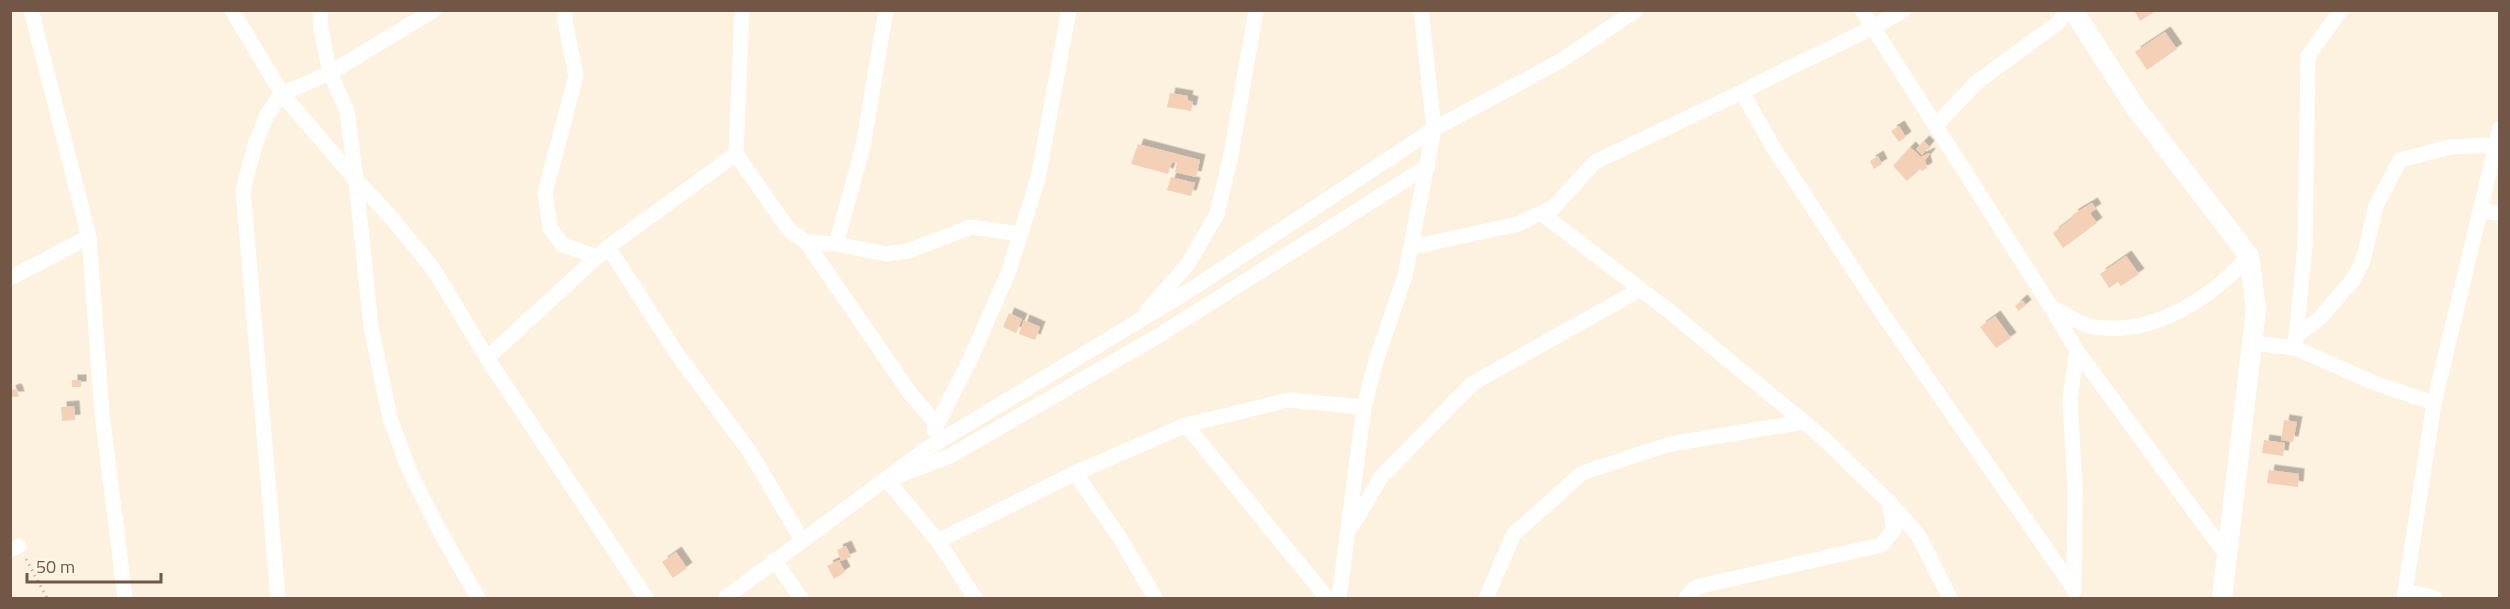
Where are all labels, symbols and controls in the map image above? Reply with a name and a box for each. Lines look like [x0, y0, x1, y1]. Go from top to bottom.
scale bar [27, 546, 160, 584]
text: 50 m [36, 553, 75, 580]

